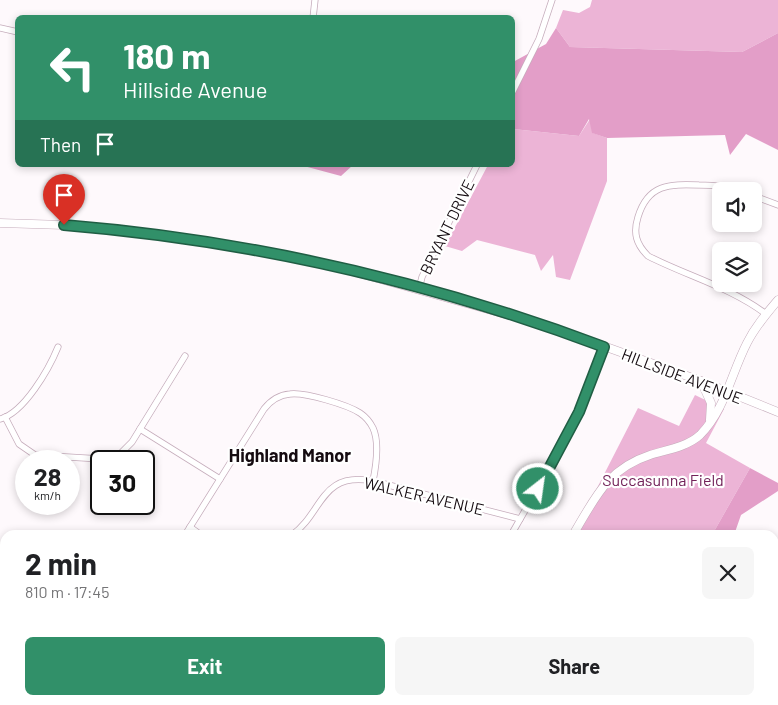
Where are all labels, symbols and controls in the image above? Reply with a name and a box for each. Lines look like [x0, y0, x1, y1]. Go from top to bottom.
text: 180 m [123, 34, 211, 76]
icon: left [40, 35, 105, 100]
text: Hillside Avenue [123, 76, 267, 102]
icon: arrive [91, 130, 119, 158]
text: Then [40, 133, 81, 156]
pin [43, 174, 85, 225]
street label: BRYANT DRIVE [415, 176, 478, 277]
icon: arrive [50, 181, 78, 209]
map controls [712, 182, 762, 292]
button: sound [712, 182, 762, 232]
button: layers [712, 242, 762, 292]
street label: HILLSIDE AVENUE [619, 344, 745, 407]
district label: Highland Manor [229, 444, 351, 466]
speed limit sign: 30 [90, 450, 155, 515]
text: 28 [34, 461, 61, 491]
position arrow [511, 462, 563, 514]
park label: Succasunna Field [602, 470, 724, 489]
street label: WALKER AVENUE [362, 472, 486, 519]
text: km/h [34, 488, 61, 502]
text: 2 min [25, 545, 97, 581]
button: close [702, 547, 754, 599]
text: 810 m · 17:45 [25, 582, 109, 601]
button: Exit [25, 637, 385, 695]
button: Share [395, 637, 754, 695]

